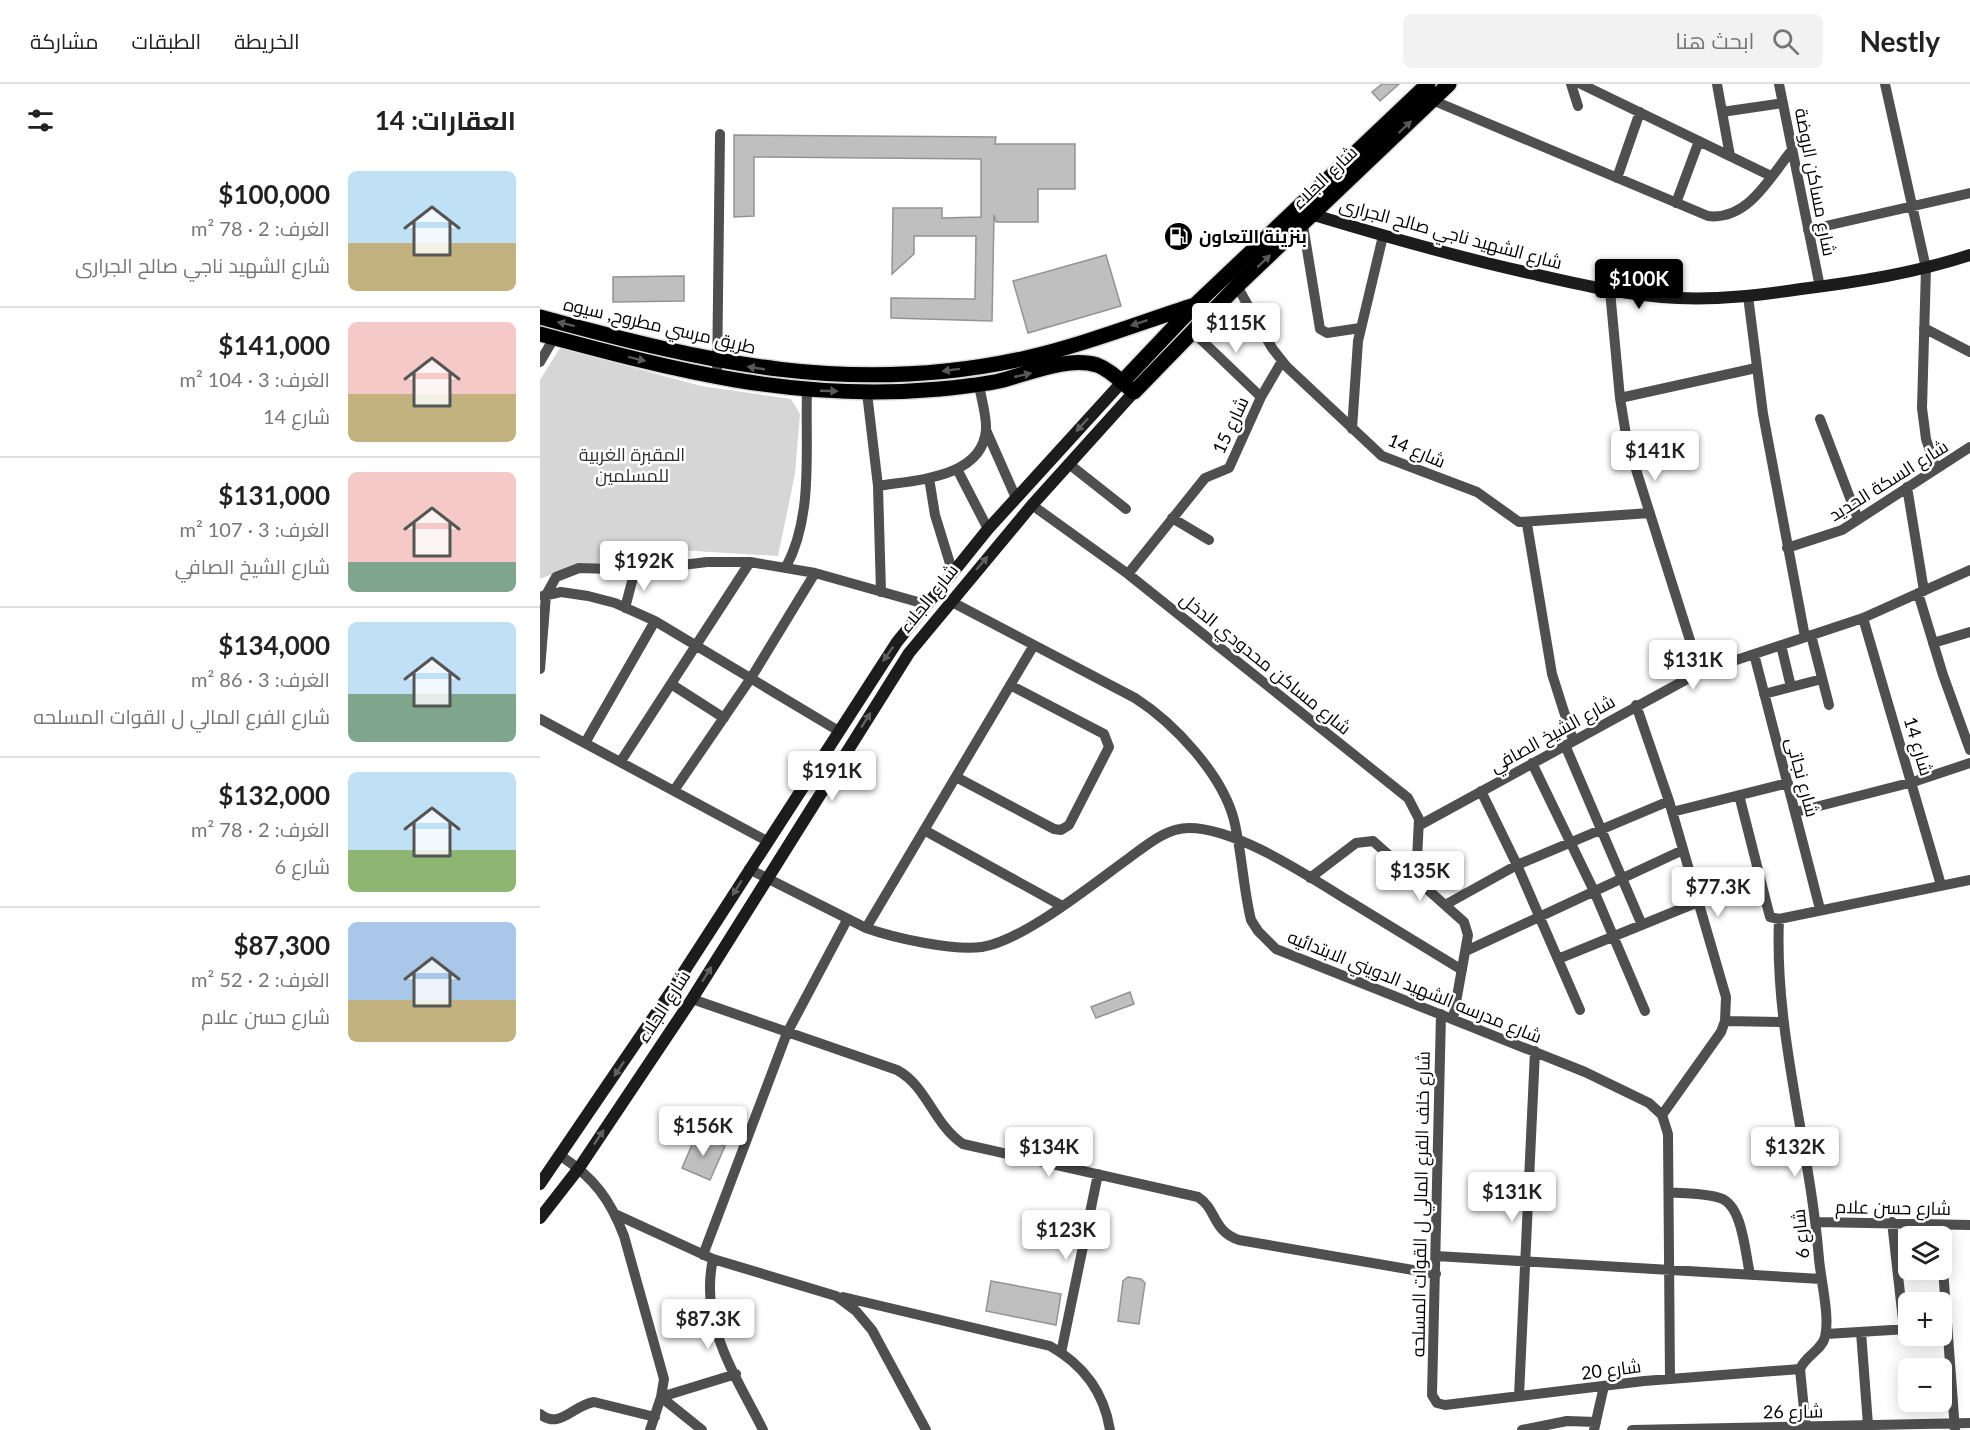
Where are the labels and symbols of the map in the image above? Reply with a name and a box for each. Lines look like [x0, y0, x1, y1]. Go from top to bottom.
street label: شارع مساكن الروضة [1789, 106, 1841, 258]
one-way arrow [1397, 120, 1411, 134]
street label: شارع الجلاء [1287, 141, 1363, 215]
street label: شارع الشهيد ناجي صالح الجرارى [1336, 193, 1565, 277]
fuel station icon: بنزينة التعاون [1162, 220, 1194, 252]
place label: بنزينة التعاون [1199, 225, 1307, 248]
one-way arrow [1256, 254, 1271, 268]
pin: $100K [1597, 259, 1681, 310]
street label: طريق مرسي مطروح, سيوه [561, 292, 758, 361]
pin: $115K [1194, 303, 1278, 354]
one-way arrow [557, 319, 575, 329]
one-way arrow [1130, 319, 1148, 328]
one-way arrow [628, 355, 646, 364]
one-way arrow [747, 363, 766, 372]
one-way arrow [941, 365, 960, 375]
one-way arrow [1013, 370, 1032, 380]
one-way arrow [820, 387, 839, 396]
street label: شارع 15 [1207, 393, 1255, 458]
one-way arrow [1076, 417, 1089, 432]
street label: شارع 14 [1384, 428, 1449, 474]
pin: $141K [1613, 431, 1697, 482]
street label: شارع السكة الحديد [1824, 435, 1953, 527]
park label: المقبرة الغربية للمسلمين [579, 443, 685, 487]
pin: $192K [602, 541, 686, 592]
one-way arrow [975, 556, 988, 571]
street label: شارع الجلاء [894, 559, 964, 638]
street label: شارع مساكن محدودي الدخل [1174, 587, 1356, 742]
pin: $131K [1651, 640, 1735, 691]
one-way arrow [882, 645, 894, 661]
street label: شارع الشيخ الصافي [1486, 690, 1620, 780]
one-way arrow [860, 712, 871, 728]
street label: شارع 14 [1898, 714, 1938, 779]
street label: شارع نجاتى [1780, 735, 1824, 820]
pin: $191K [790, 751, 874, 802]
pin: $135K [1378, 851, 1462, 902]
pin: $77.3K [1669, 867, 1767, 918]
one-way arrow [731, 880, 742, 896]
street label: شارع مدرسه الشهيد الدويني الابتدائيه [1283, 925, 1545, 1051]
street label: شارع الجلاء [631, 966, 696, 1047]
one-way arrow [701, 966, 712, 982]
street label: شارع خلف الفرع المالي ل القوات المسلحه [1406, 1051, 1438, 1357]
one-way arrow [614, 1061, 625, 1077]
pin: $156K [661, 1106, 745, 1157]
pin: $134K [1007, 1127, 1091, 1178]
pin: $132K [1753, 1127, 1837, 1178]
one-way arrow [594, 1128, 605, 1145]
pin: $131K [1470, 1172, 1554, 1223]
street label: شارع حسن علام [1835, 1195, 1951, 1221]
street label: شارع 6 [1786, 1208, 1816, 1260]
pin: $123K [1024, 1210, 1108, 1261]
pin: $87.3K [659, 1299, 757, 1350]
street label: شارع 20 [1580, 1354, 1643, 1386]
street label: شارع 26 [1763, 1399, 1823, 1425]

